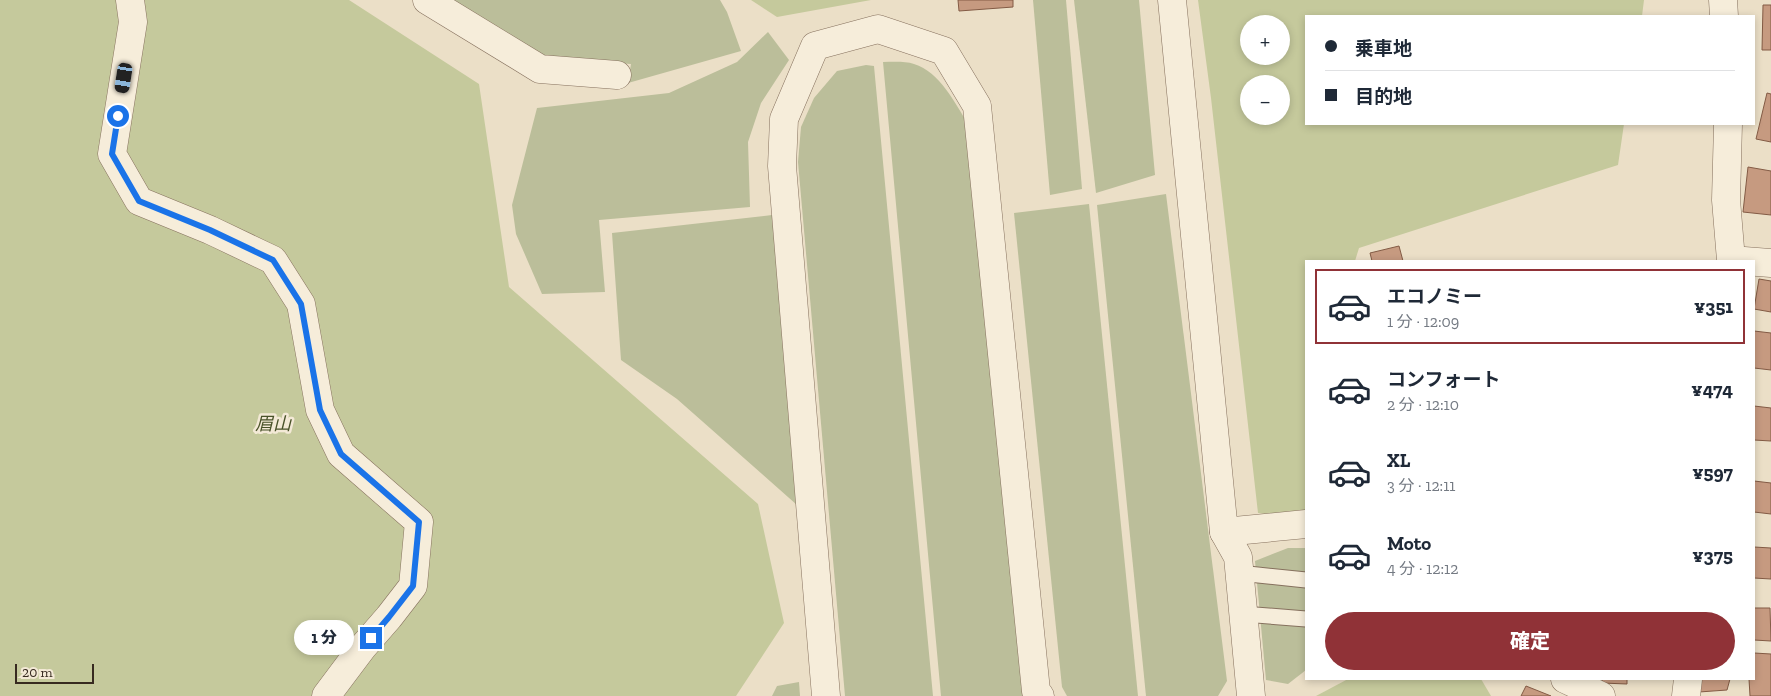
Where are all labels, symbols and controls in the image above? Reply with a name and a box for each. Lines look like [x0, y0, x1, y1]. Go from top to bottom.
map controls [1240, 15, 1290, 125]
button: + [1240, 15, 1290, 65]
text: 乗車地 [1355, 37, 1412, 60]
car [114, 62, 133, 94]
button: − [1240, 75, 1290, 125]
text: 目的地 [1355, 85, 1412, 108]
route start [107, 105, 129, 127]
icon: car [1327, 284, 1372, 329]
text: エコノミー [1387, 285, 1482, 308]
text: ¥351 [1694, 295, 1733, 318]
text: 1 分 · 12:09 [1387, 312, 1459, 331]
icon: car [1327, 367, 1372, 412]
text: コンフォート [1387, 368, 1500, 391]
text: ¥474 [1691, 378, 1733, 401]
text: 2 分 · 12:10 [1387, 395, 1459, 414]
park label: 眉山 [255, 413, 292, 435]
text: XL [1387, 449, 1410, 472]
icon: car [1327, 450, 1372, 495]
text: ¥597 [1692, 461, 1733, 484]
text: 3 分 · 12:11 [1387, 476, 1456, 495]
text: Moto [1387, 532, 1431, 555]
icon: car [1327, 533, 1372, 578]
text: ¥375 [1692, 544, 1733, 567]
text: 4 分 · 12:12 [1387, 559, 1458, 578]
button: 確定 [1325, 612, 1735, 670]
callout: 1 分 [294, 620, 354, 656]
route end [360, 627, 382, 649]
text: 1 分 [311, 628, 337, 647]
scale bar [15, 661, 94, 684]
text: 20 m [22, 664, 53, 681]

